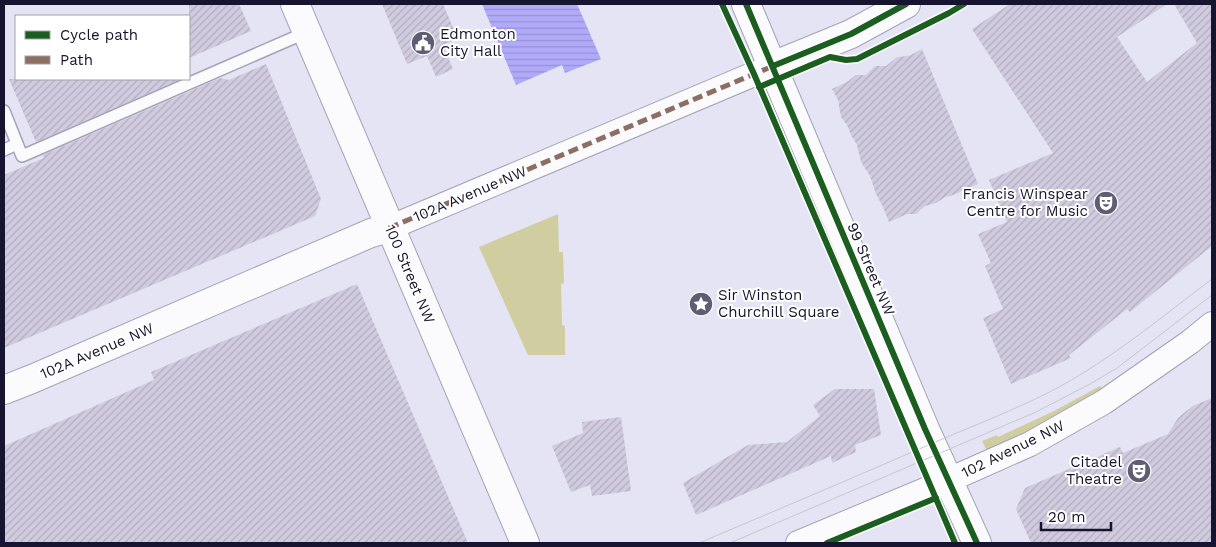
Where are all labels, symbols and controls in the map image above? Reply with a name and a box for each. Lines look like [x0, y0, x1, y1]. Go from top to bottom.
legend [15, 15, 190, 80]
place label: Edmonton City Hall [440, 25, 516, 60]
text: Cycle path [60, 26, 138, 44]
public building icon: Edmonton City Hall [410, 30, 436, 56]
text: Path [60, 51, 93, 69]
street label: 102A Avenue NW [411, 162, 529, 226]
place label: Francis Winspear Centre for Music [962, 185, 1088, 220]
theatre icon: Francis Winspear Centre for Music [1093, 190, 1119, 216]
street label: 99 Street NW [843, 220, 899, 318]
street label: 100 Street NW [381, 222, 439, 326]
place label: Sir Winston Churchill Square [718, 286, 839, 321]
place icon: Sir Winston Churchill Square [688, 291, 714, 317]
street label: 102A Avenue NW [38, 319, 156, 383]
street label: 102 Avenue NW [959, 416, 1067, 482]
place label: Citadel Theatre [1066, 453, 1122, 488]
theatre icon: Citadel Theatre [1126, 458, 1152, 484]
scale bar [1041, 500, 1111, 532]
text: 20 m [1048, 508, 1086, 526]

